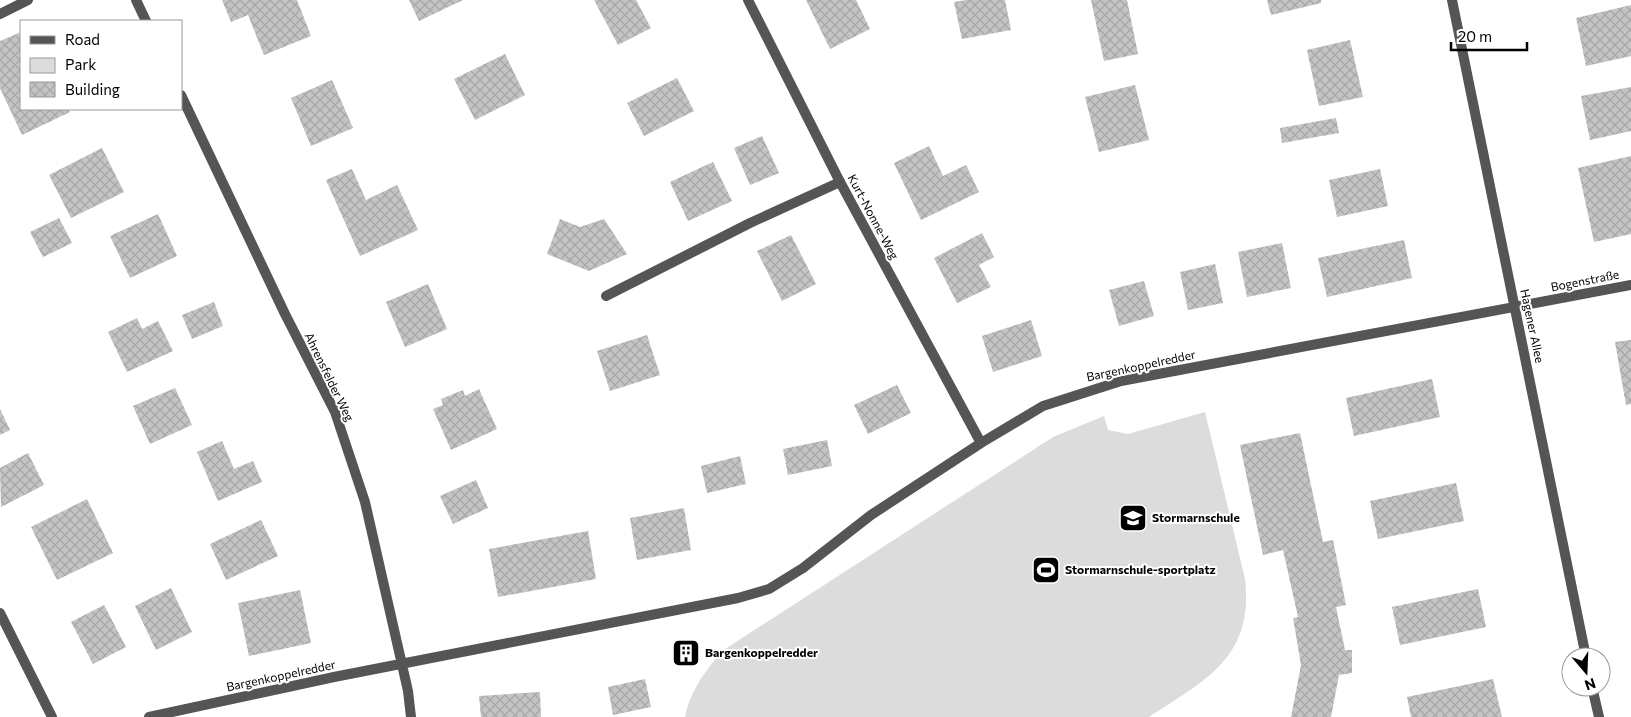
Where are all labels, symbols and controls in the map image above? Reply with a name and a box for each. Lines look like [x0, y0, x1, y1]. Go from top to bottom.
legend [20, 20, 182, 110]
scale bar [1451, 20, 1527, 52]
text: 20 m [1458, 27, 1492, 45]
text: Road [65, 30, 100, 48]
text: Park [65, 55, 96, 73]
text: Building [65, 80, 120, 98]
street label: Kurt-Nonne-Weg [846, 172, 902, 262]
street label: Bogenstraße [1549, 267, 1620, 294]
street label: Hagener Allee [1518, 287, 1548, 364]
street label: Ahrensfelder Weg [302, 330, 358, 424]
street label: Bargenkoppelredder [1085, 347, 1197, 383]
school or university icon: Stormarnschule [1118, 503, 1148, 533]
place label: Stormarnschule [1152, 510, 1240, 524]
sports icon: Stormarnschule-sportplatz [1031, 555, 1061, 585]
place label: Stormarnschule-sportplatz [1065, 562, 1216, 576]
building icon: Bargenkoppelredder [671, 638, 701, 668]
place label: Bargenkoppelredder [705, 645, 818, 659]
north arrow [1561, 647, 1611, 697]
street label: Bargenkoppelredder [225, 657, 337, 693]
text: N [1583, 675, 1598, 695]

